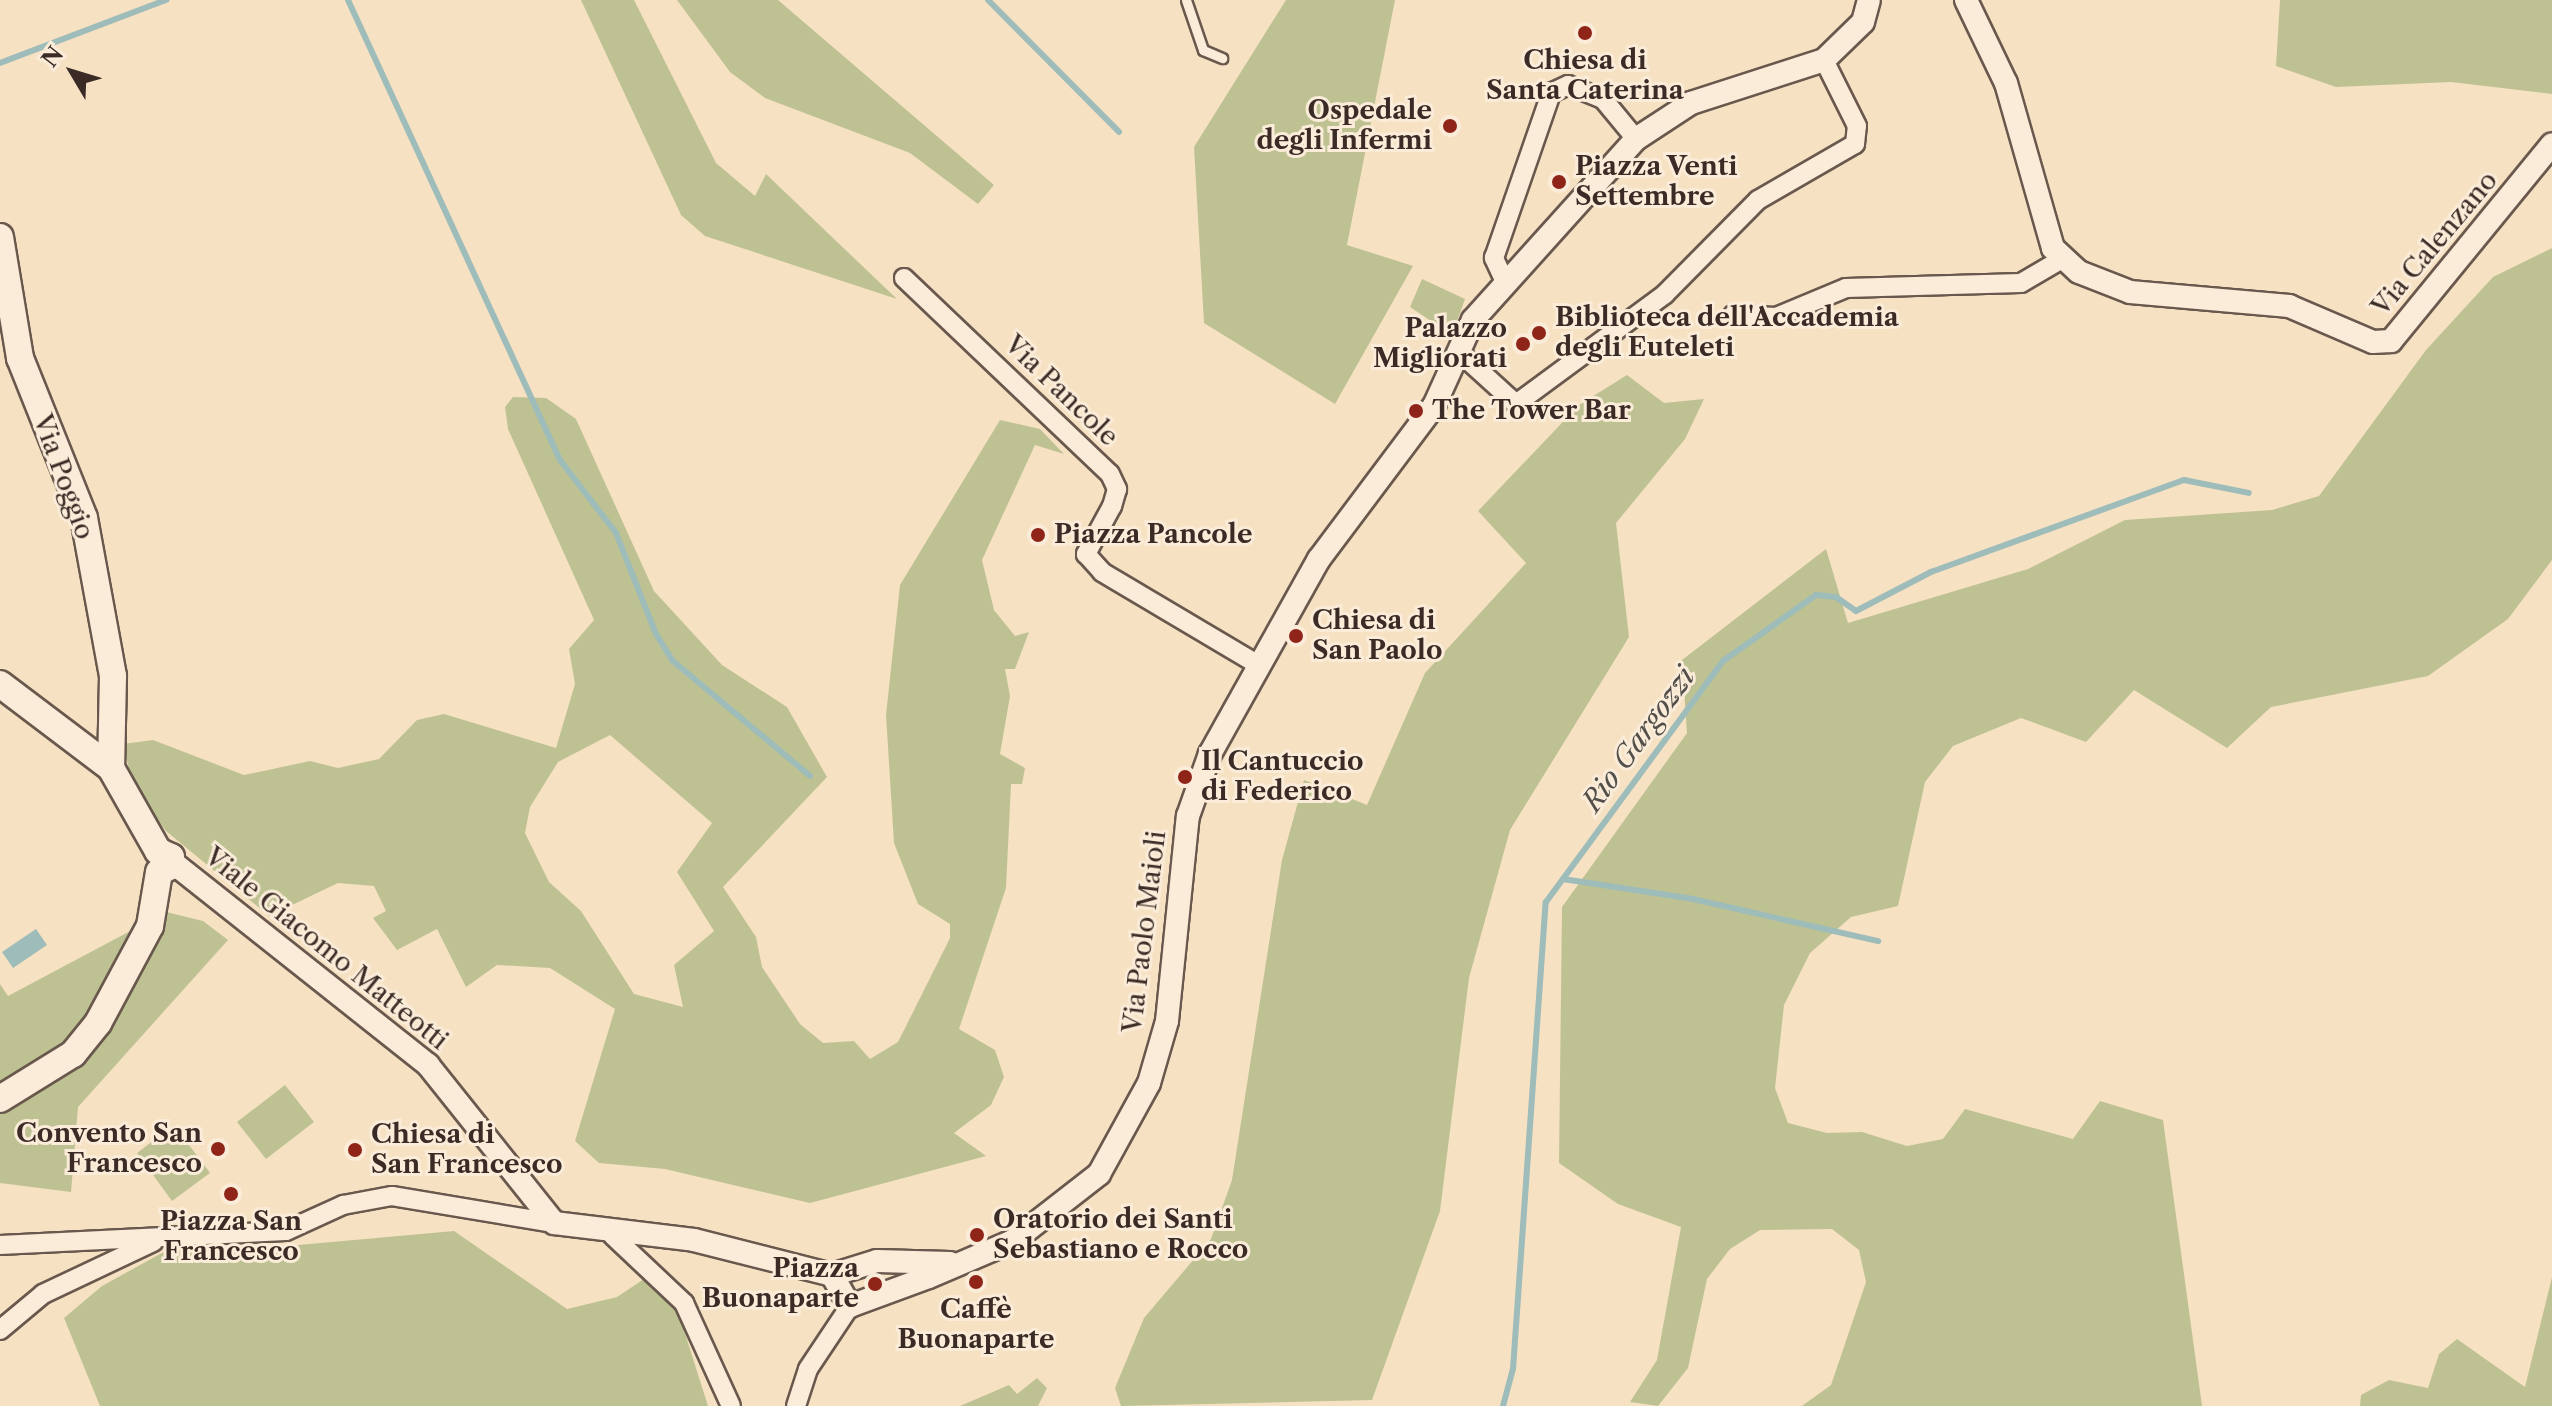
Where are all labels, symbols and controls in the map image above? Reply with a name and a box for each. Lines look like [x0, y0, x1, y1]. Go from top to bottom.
marker: Chiesa di Santa Caterina [1576, 24, 1594, 42]
north arrow [32, 32, 112, 112]
text: N [36, 41, 69, 73]
place label: Chiesa di Santa Caterina [1486, 45, 1684, 106]
place label: Ospedale degli Infermi [1256, 95, 1432, 156]
marker: Ospedale degli Infermi [1439, 115, 1461, 137]
place label: Piazza Venti Settembre [1575, 151, 1739, 212]
street label: Via Calenzano [2366, 165, 2504, 323]
marker: Piazza Venti Settembre [1550, 173, 1568, 191]
place label: Biblioteca dell'Accademia degli Euteleti [1555, 302, 1899, 364]
place label: Palazzo Migliorati [1373, 313, 1507, 374]
marker: Biblioteca dell'Accademia degli Euteleti [1530, 324, 1548, 342]
street label: Via Pancole [998, 329, 1124, 453]
marker: Palazzo Migliorati [1514, 335, 1532, 353]
place label: The Tower Bar [1432, 395, 1632, 427]
marker: The Tower Bar [1407, 402, 1425, 420]
street label: Via Poggio [26, 410, 100, 544]
place label: Piazza Pancole [1054, 519, 1253, 551]
marker: Piazza Pancole [1029, 526, 1047, 544]
place label: Chiesa di San Paolo [1312, 605, 1442, 666]
marker: Chiesa di San Paolo [1287, 627, 1305, 645]
water label: Rio Gargozzi [1575, 660, 1701, 818]
place label: Il Cantuccio di Federico [1201, 746, 1363, 808]
marker: Il Cantuccio di Federico [1176, 768, 1194, 786]
street label: Via Paolo Maioli [1117, 829, 1173, 1035]
street label: Viale Giacomo Matteotti [198, 841, 454, 1057]
place label: Convento San Francesco [16, 1118, 202, 1180]
place label: Chiesa di San Francesco [371, 1119, 562, 1180]
marker: Convento San Francesco [209, 1140, 227, 1158]
marker: Chiesa di San Francesco [346, 1141, 364, 1159]
marker: Piazza San Francesco [222, 1185, 240, 1203]
place label: Oratorio dei Santi Sebastiano e Rocco [993, 1204, 1248, 1266]
place label: Piazza San Francesco [160, 1206, 302, 1268]
marker: Oratorio dei Santi Sebastiano e Rocco [968, 1226, 986, 1244]
place label: Piazza Buonaparte [702, 1253, 859, 1314]
marker: Caffè Buonaparte [967, 1273, 985, 1291]
marker: Piazza Buonaparte [866, 1275, 884, 1293]
place label: Caffè Buonaparte [897, 1294, 1055, 1356]

